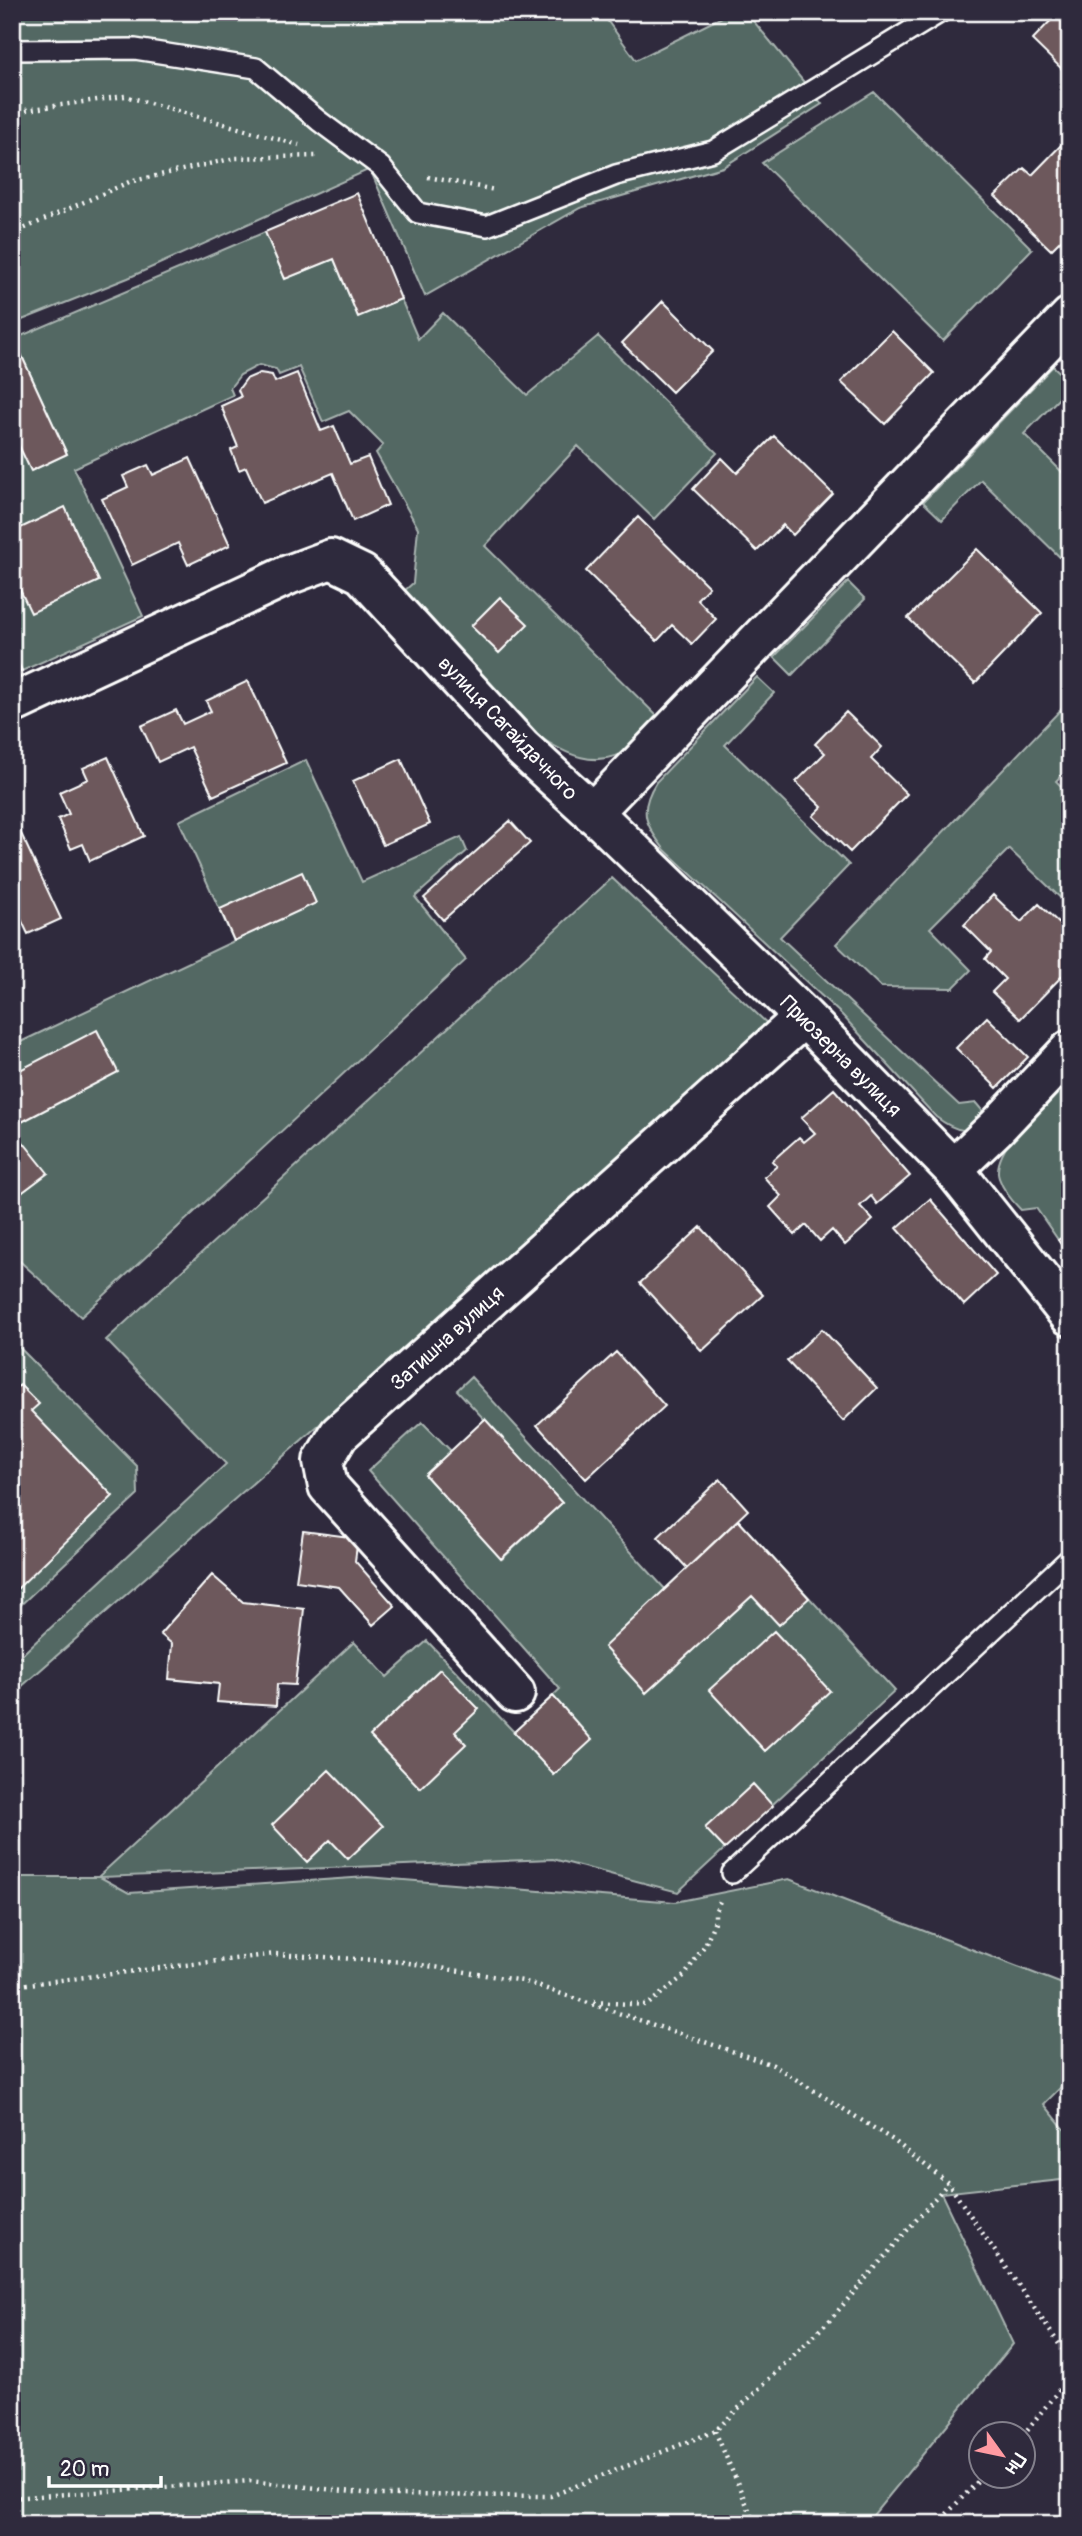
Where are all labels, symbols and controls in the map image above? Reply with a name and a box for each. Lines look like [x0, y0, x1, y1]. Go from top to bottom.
street label: вулиця Сагайдачного [432, 651, 583, 806]
street label: Приозерна вулиця [774, 990, 907, 1123]
street label: Затишна вулиця [385, 1280, 510, 1397]
north arrow [967, 2420, 1036, 2490]
scale bar [49, 2445, 161, 2489]
text: Пн [1000, 2448, 1031, 2479]
text: 20 m [60, 2456, 109, 2483]

